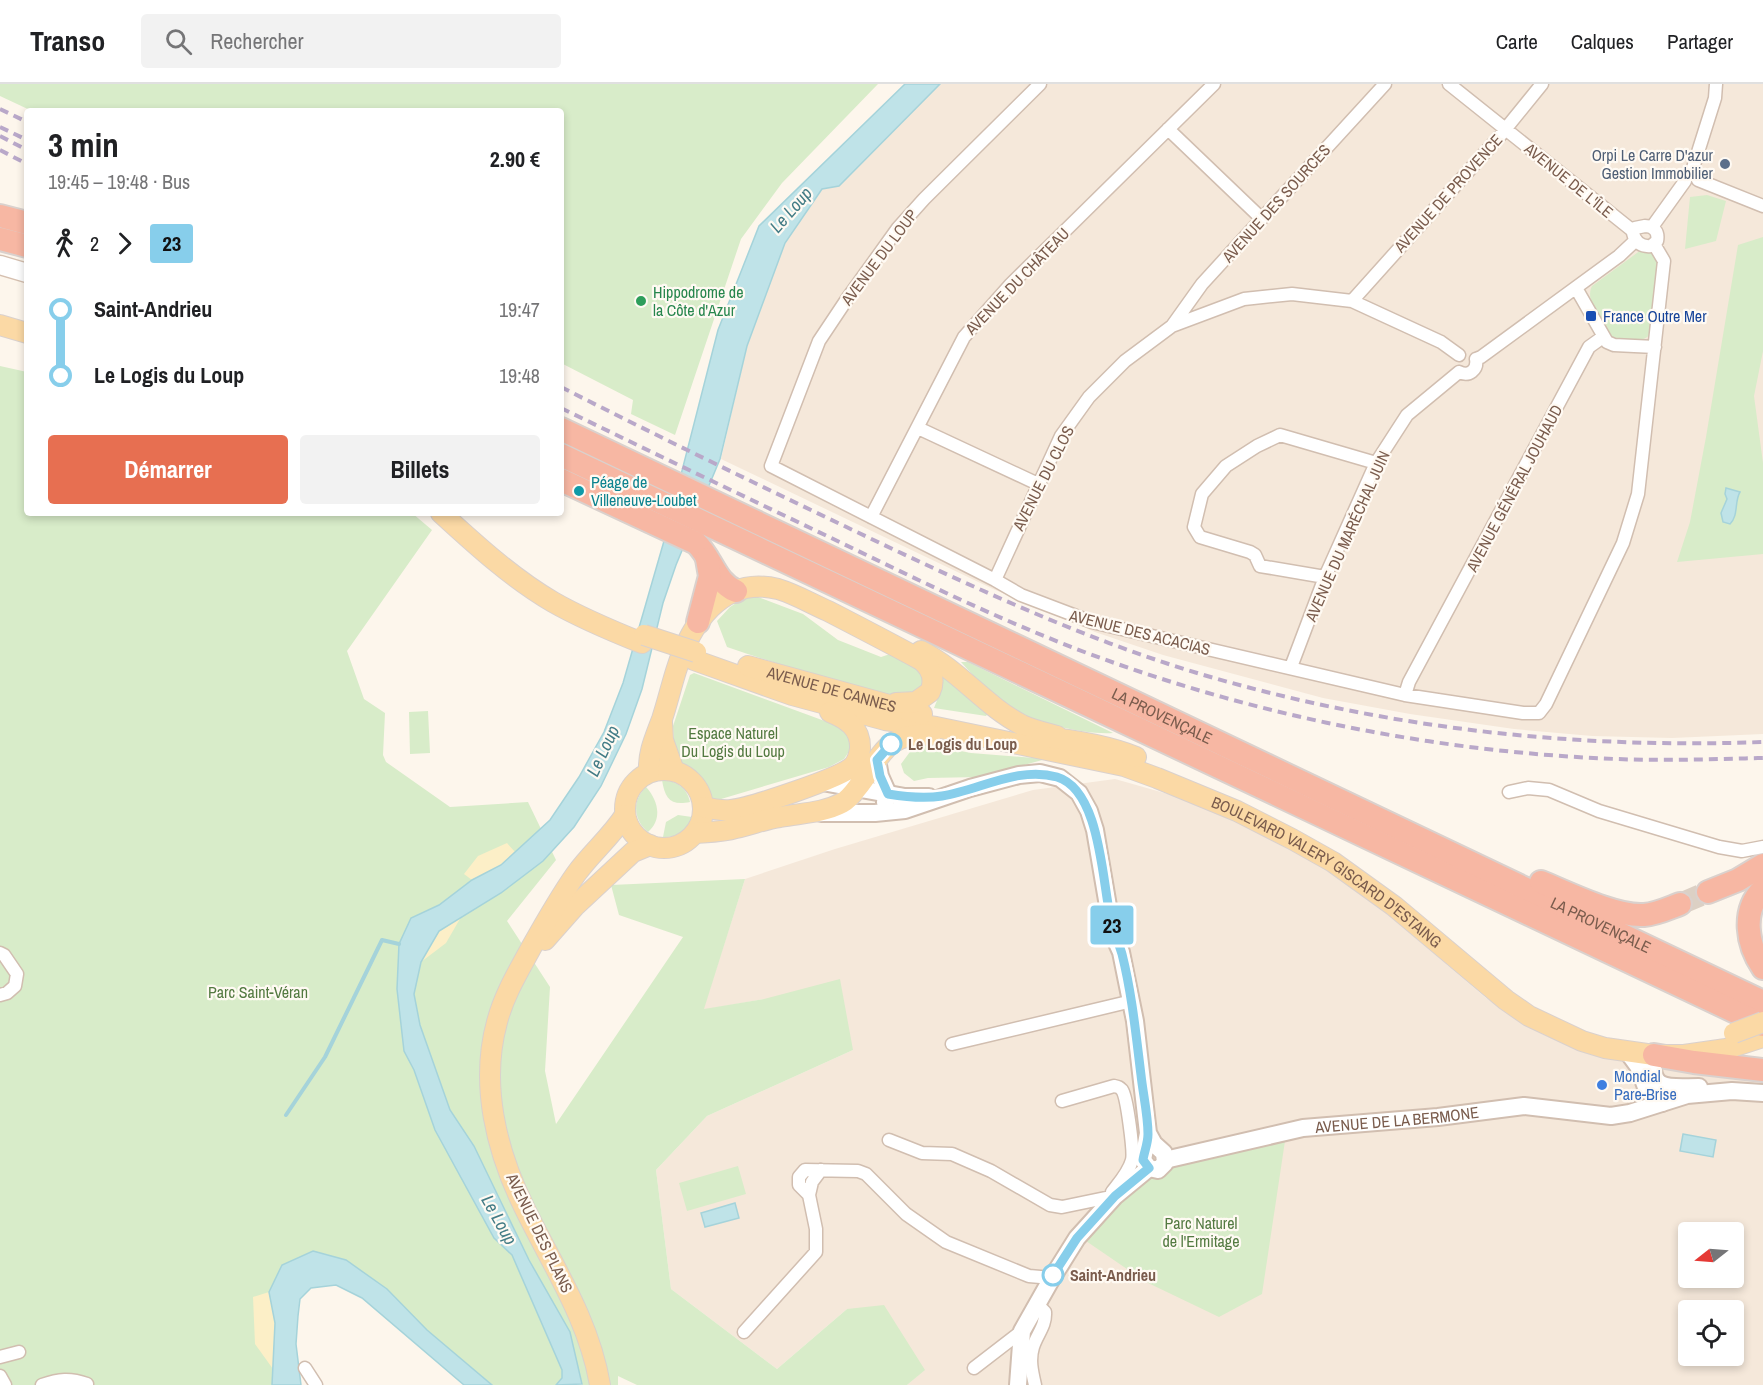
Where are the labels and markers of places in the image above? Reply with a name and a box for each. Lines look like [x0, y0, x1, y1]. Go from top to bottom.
place label: Orpi Le Carre D'azur Gestion Immobilier [1592, 144, 1714, 184]
marker: Orpi Le Carre D'azur Gestion Immobilier [1718, 157, 1732, 171]
place label: Hippodrome de la Côte d'Azur [653, 281, 743, 321]
marker: Hippodrome de la Côte d'Azur [634, 294, 648, 308]
place label: France Outre Mer [1603, 305, 1707, 327]
marker: France Outre Mer [1584, 309, 1598, 323]
place label: Péage de Villeneuve-Loubet [591, 471, 697, 511]
marker: Péage de Villeneuve-Loubet [572, 484, 586, 498]
marker: Le Logis du Loup [880, 733, 902, 755]
place label: Le Logis du Loup [908, 733, 1017, 755]
place label: Mondial Pare-Brise [1614, 1065, 1677, 1105]
marker: Mondial Pare-Brise [1595, 1078, 1609, 1092]
marker: Saint-Andrieu [1042, 1264, 1064, 1286]
place label: Saint-Andrieu [1070, 1264, 1156, 1286]

